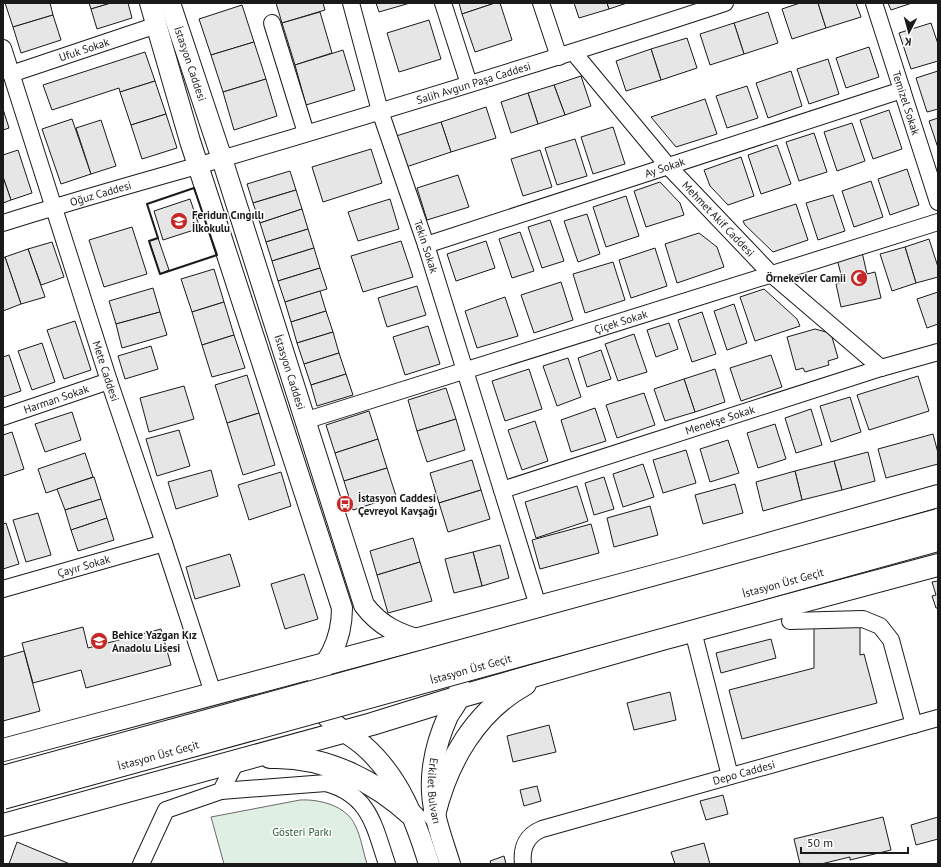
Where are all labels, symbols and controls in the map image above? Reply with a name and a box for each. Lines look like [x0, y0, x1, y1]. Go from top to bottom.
north arrow [889, 12, 929, 52]
street label: İstasyon Caddesi [171, 24, 209, 103]
street label: Ufuk Sokak [57, 34, 112, 64]
text: K [904, 35, 912, 49]
street label: Salih Avgun Paşa Caddesi [415, 59, 533, 107]
street label: Temizel Sokak [889, 69, 923, 137]
street label: Ay Sokak [643, 154, 687, 180]
street label: Oğuz Caddesi [68, 178, 133, 209]
street label: Mehmet Akif Caddesi [679, 178, 758, 259]
place label: Feridun Cıngıllı İlkokulu [192, 208, 264, 235]
school or university icon: Feridun Cıngıllı İlkokulu [169, 211, 189, 231]
street label: Tekin Sokak [411, 218, 442, 276]
mosque icon: Örnekevler Camii [849, 268, 869, 288]
place label: Örnekevler Camii [766, 271, 846, 285]
street label: Çiçek Sokak [592, 306, 650, 337]
street label: İstasyon Caddesi [271, 333, 308, 411]
street label: Mete Caddesi [90, 339, 122, 403]
street label: Harman Sokak [22, 381, 91, 417]
street label: Menekşe Sokak [683, 402, 757, 438]
place label: İstasyon Caddesi Çevreyol Kavşağı [358, 491, 437, 518]
bus stop icon: İstasyon Caddesi Çevreyol Kavşağı [335, 494, 355, 514]
street label: Çayır Sokak [56, 552, 112, 580]
street label: İstasyon Üst Geçit [741, 565, 825, 601]
place label: Behice Yazgan Kız Anadolu Lisesi [112, 628, 197, 655]
school or university icon: Behice Yazgan Kız Anadolu Lisesi [89, 631, 109, 651]
street label: İstasyon Üst Geçit [428, 651, 513, 687]
street label: İstasyon Üst Geçit [116, 737, 201, 773]
street label: Erkilet Bulvarı [425, 757, 444, 825]
street label: Depo Caddesi [711, 757, 777, 788]
park label: Gösteri Parkı [272, 825, 332, 839]
scale bar [801, 829, 908, 855]
text: 50 m [807, 835, 833, 850]

